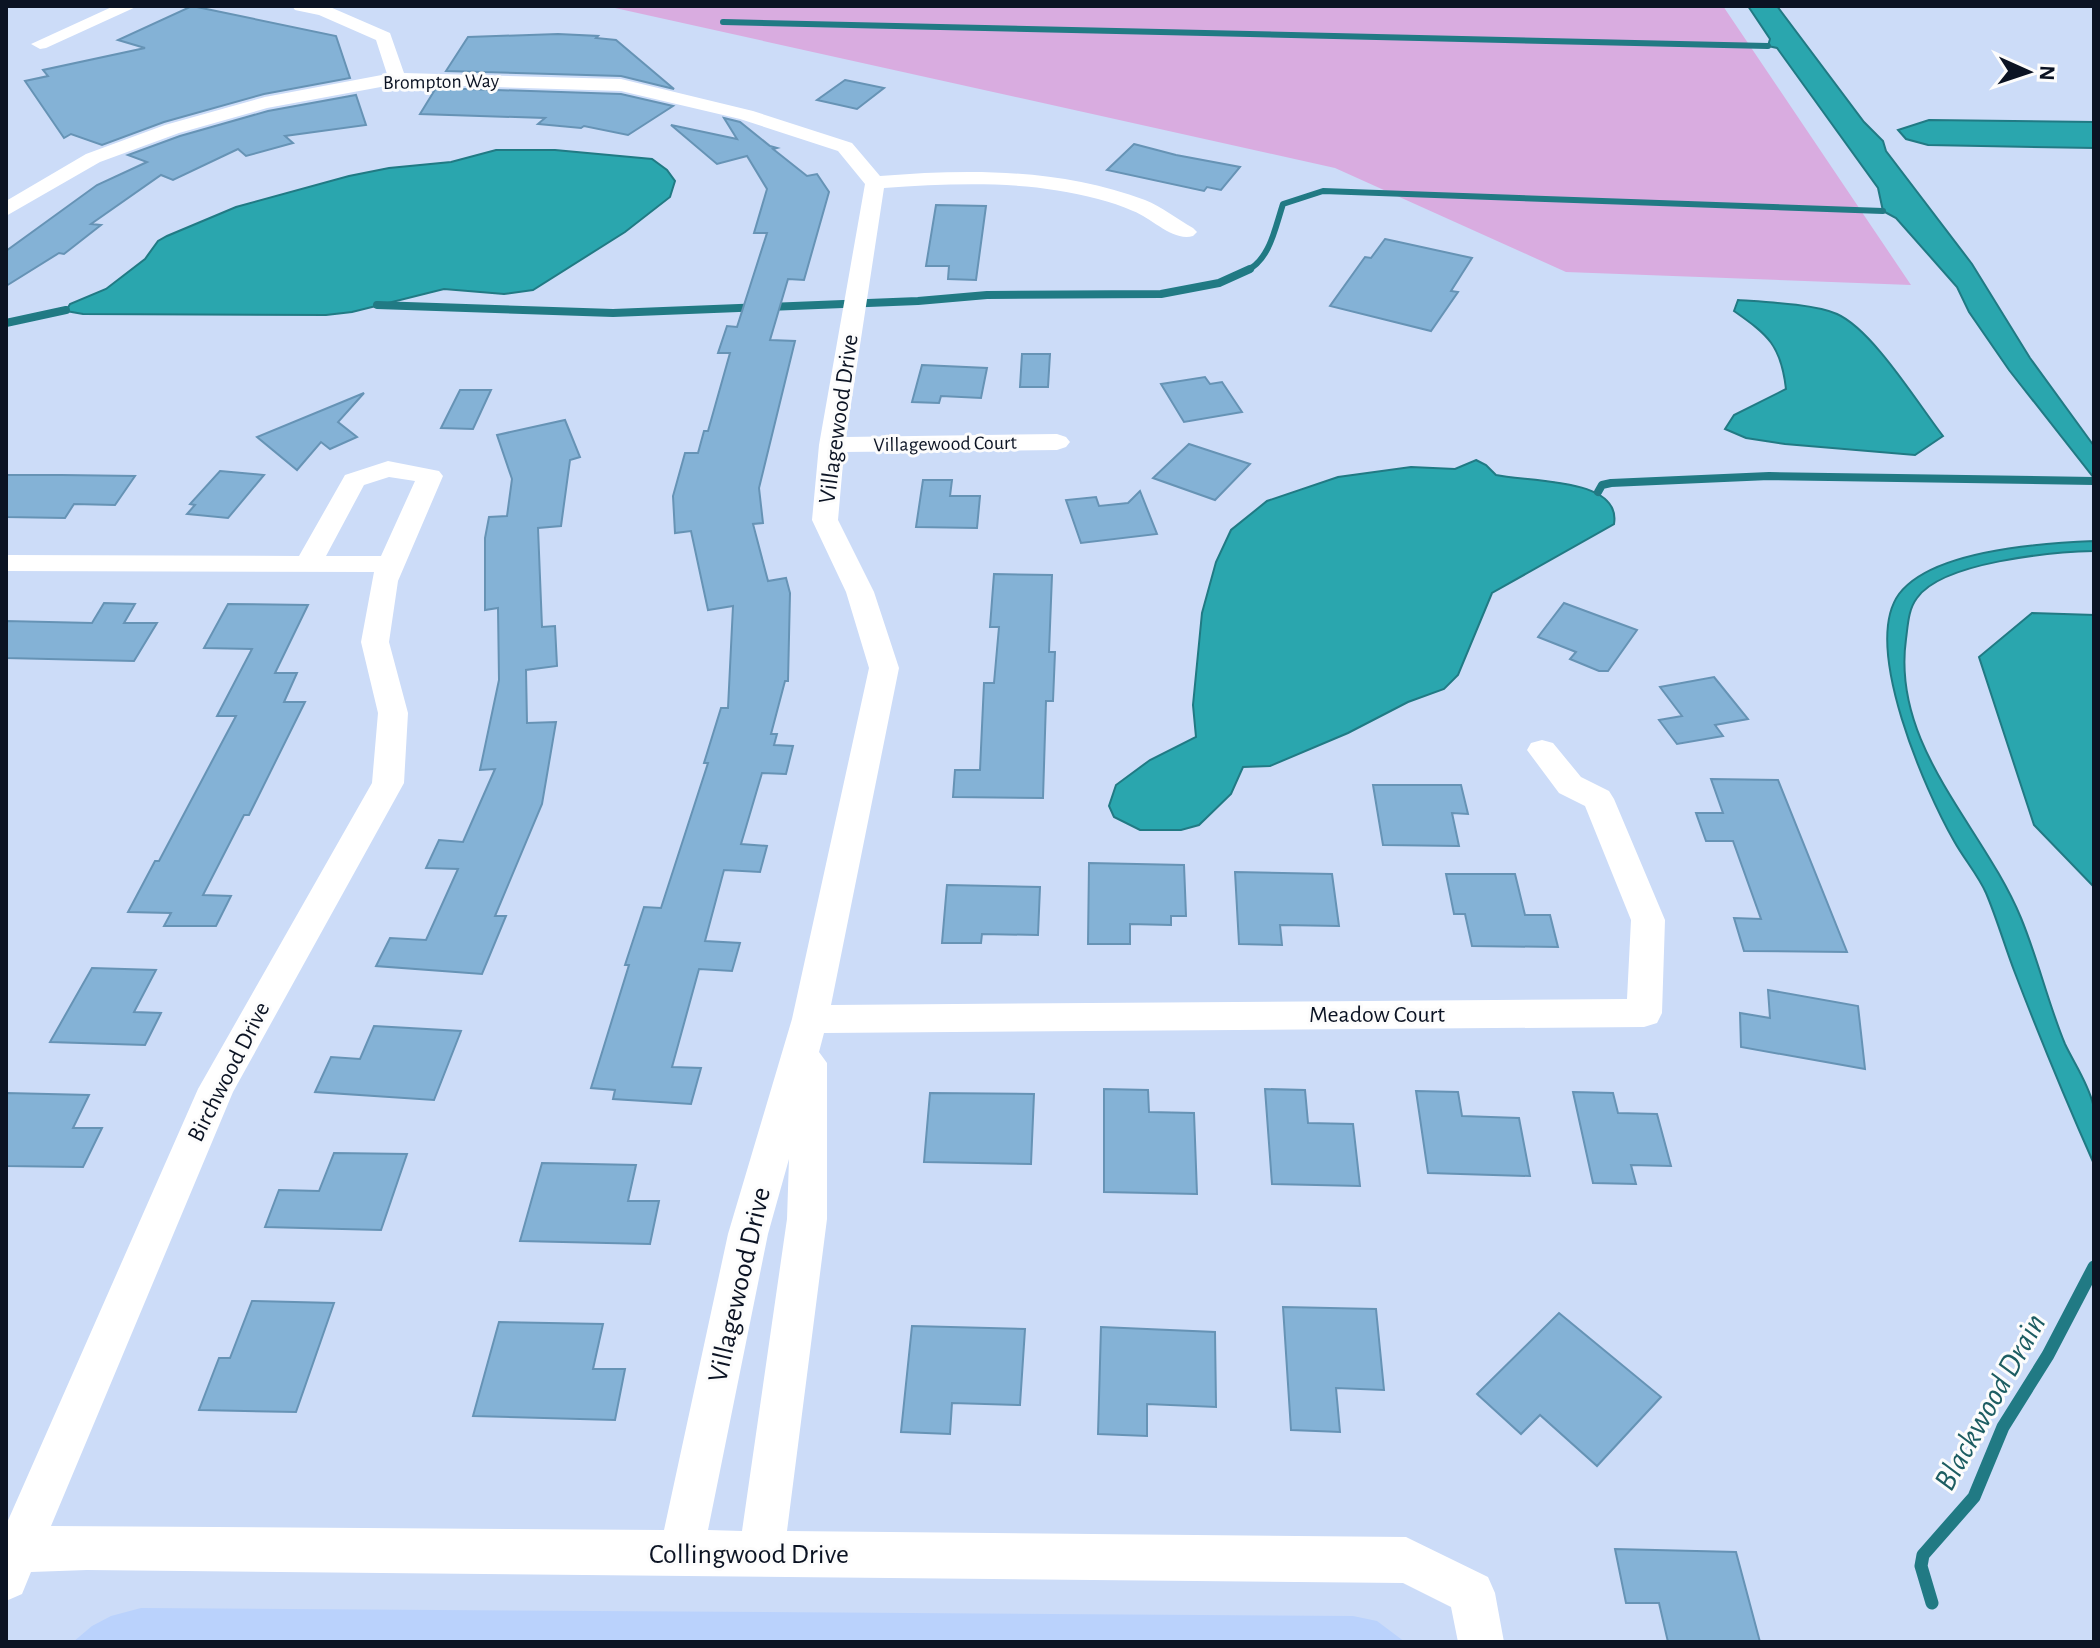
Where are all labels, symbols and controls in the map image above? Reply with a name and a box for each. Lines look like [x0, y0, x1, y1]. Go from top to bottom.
north arrow [1988, 32, 2068, 112]
text: N [2036, 65, 2058, 81]
street label: Brompton Way [383, 71, 500, 93]
street label: Villagewood Drive [815, 333, 863, 505]
street label: Villagewood Court [873, 433, 1017, 455]
street label: Birchwood Drive [183, 998, 275, 1146]
street label: Meadow Court [1309, 1003, 1445, 1027]
street label: Villagewood Drive [704, 1185, 776, 1385]
water label: Blackwood Drain [1928, 1308, 2052, 1496]
street label: Collingwood Drive [649, 1541, 849, 1569]

